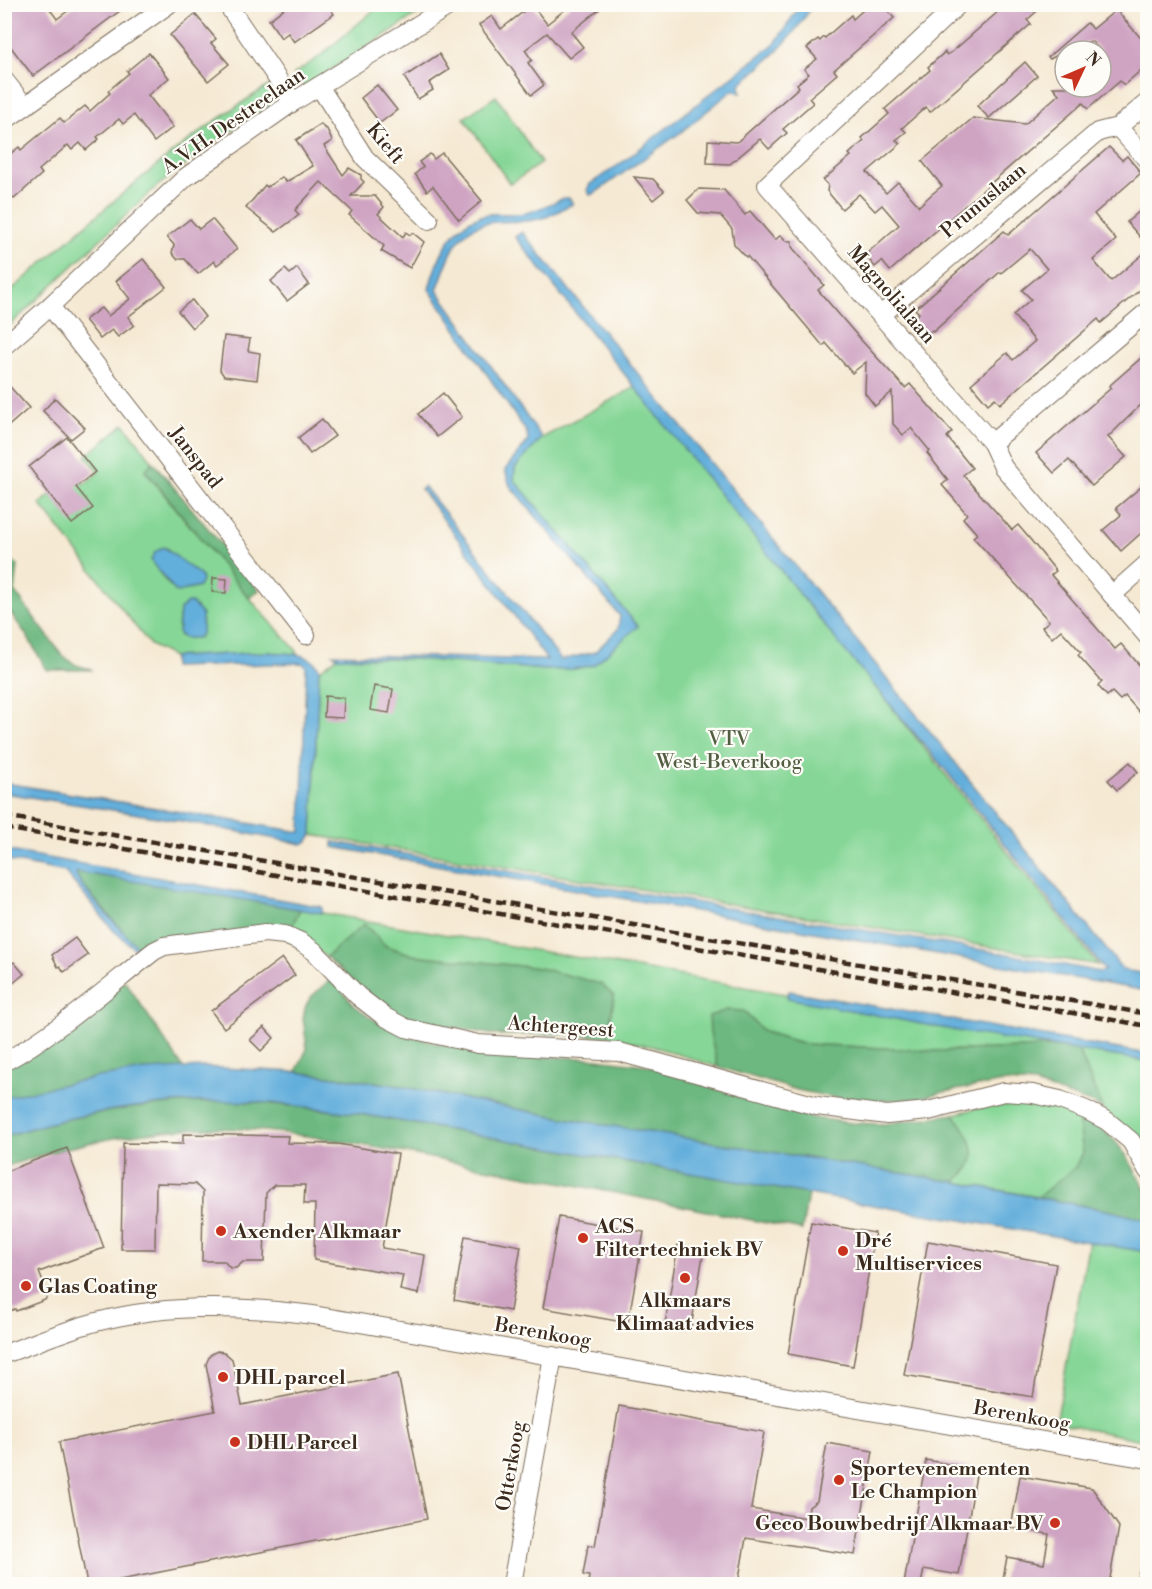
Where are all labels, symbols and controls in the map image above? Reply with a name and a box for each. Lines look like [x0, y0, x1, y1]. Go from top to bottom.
north arrow [1053, 39, 1113, 99]
text: N [1081, 48, 1105, 71]
street label: A.V.H. Destreelaan [157, 63, 310, 180]
street label: Kieft [360, 118, 409, 170]
street label: Prunuslaan [936, 158, 1032, 244]
street label: Magnolialaan [841, 241, 940, 349]
street label: Janspad [162, 421, 227, 495]
park label: VTV West-Beverkoog [655, 727, 803, 775]
street label: Achtergeest [506, 1011, 615, 1044]
place label: ACS Filtertechniek BV [594, 1215, 763, 1263]
place label: Axender Alkmaar [232, 1220, 401, 1245]
marker: Axender Alkmaar [214, 1224, 228, 1238]
place label: Dré Multiservices [855, 1229, 982, 1277]
marker: ACS Filtertechniek BV [576, 1231, 590, 1245]
marker: Dré Multiservices [836, 1244, 850, 1258]
marker: Alkmaars Klimaat advies [678, 1271, 692, 1285]
place label: Glas Coating [38, 1275, 158, 1300]
marker: Glas Coating [19, 1279, 33, 1293]
place label: Alkmaars Klimaat advies [616, 1289, 754, 1337]
street label: Berenkoog [491, 1313, 594, 1354]
place label: DHL parcel [235, 1366, 346, 1391]
marker: DHL parcel [216, 1370, 230, 1384]
street label: Berenkoog [970, 1396, 1073, 1437]
street label: Otterkoog [491, 1419, 532, 1513]
place label: DHL Parcel [247, 1431, 358, 1456]
marker: DHL Parcel [228, 1435, 242, 1449]
place label: Sportevenementen Le Champion [851, 1457, 1031, 1505]
marker: Sportevenementen Le Champion [832, 1473, 846, 1487]
place label: Geco Bouwbedrijf Alkmaar BV [755, 1512, 1044, 1537]
marker: Geco Bouwbedrijf Alkmaar BV [1048, 1516, 1062, 1530]

